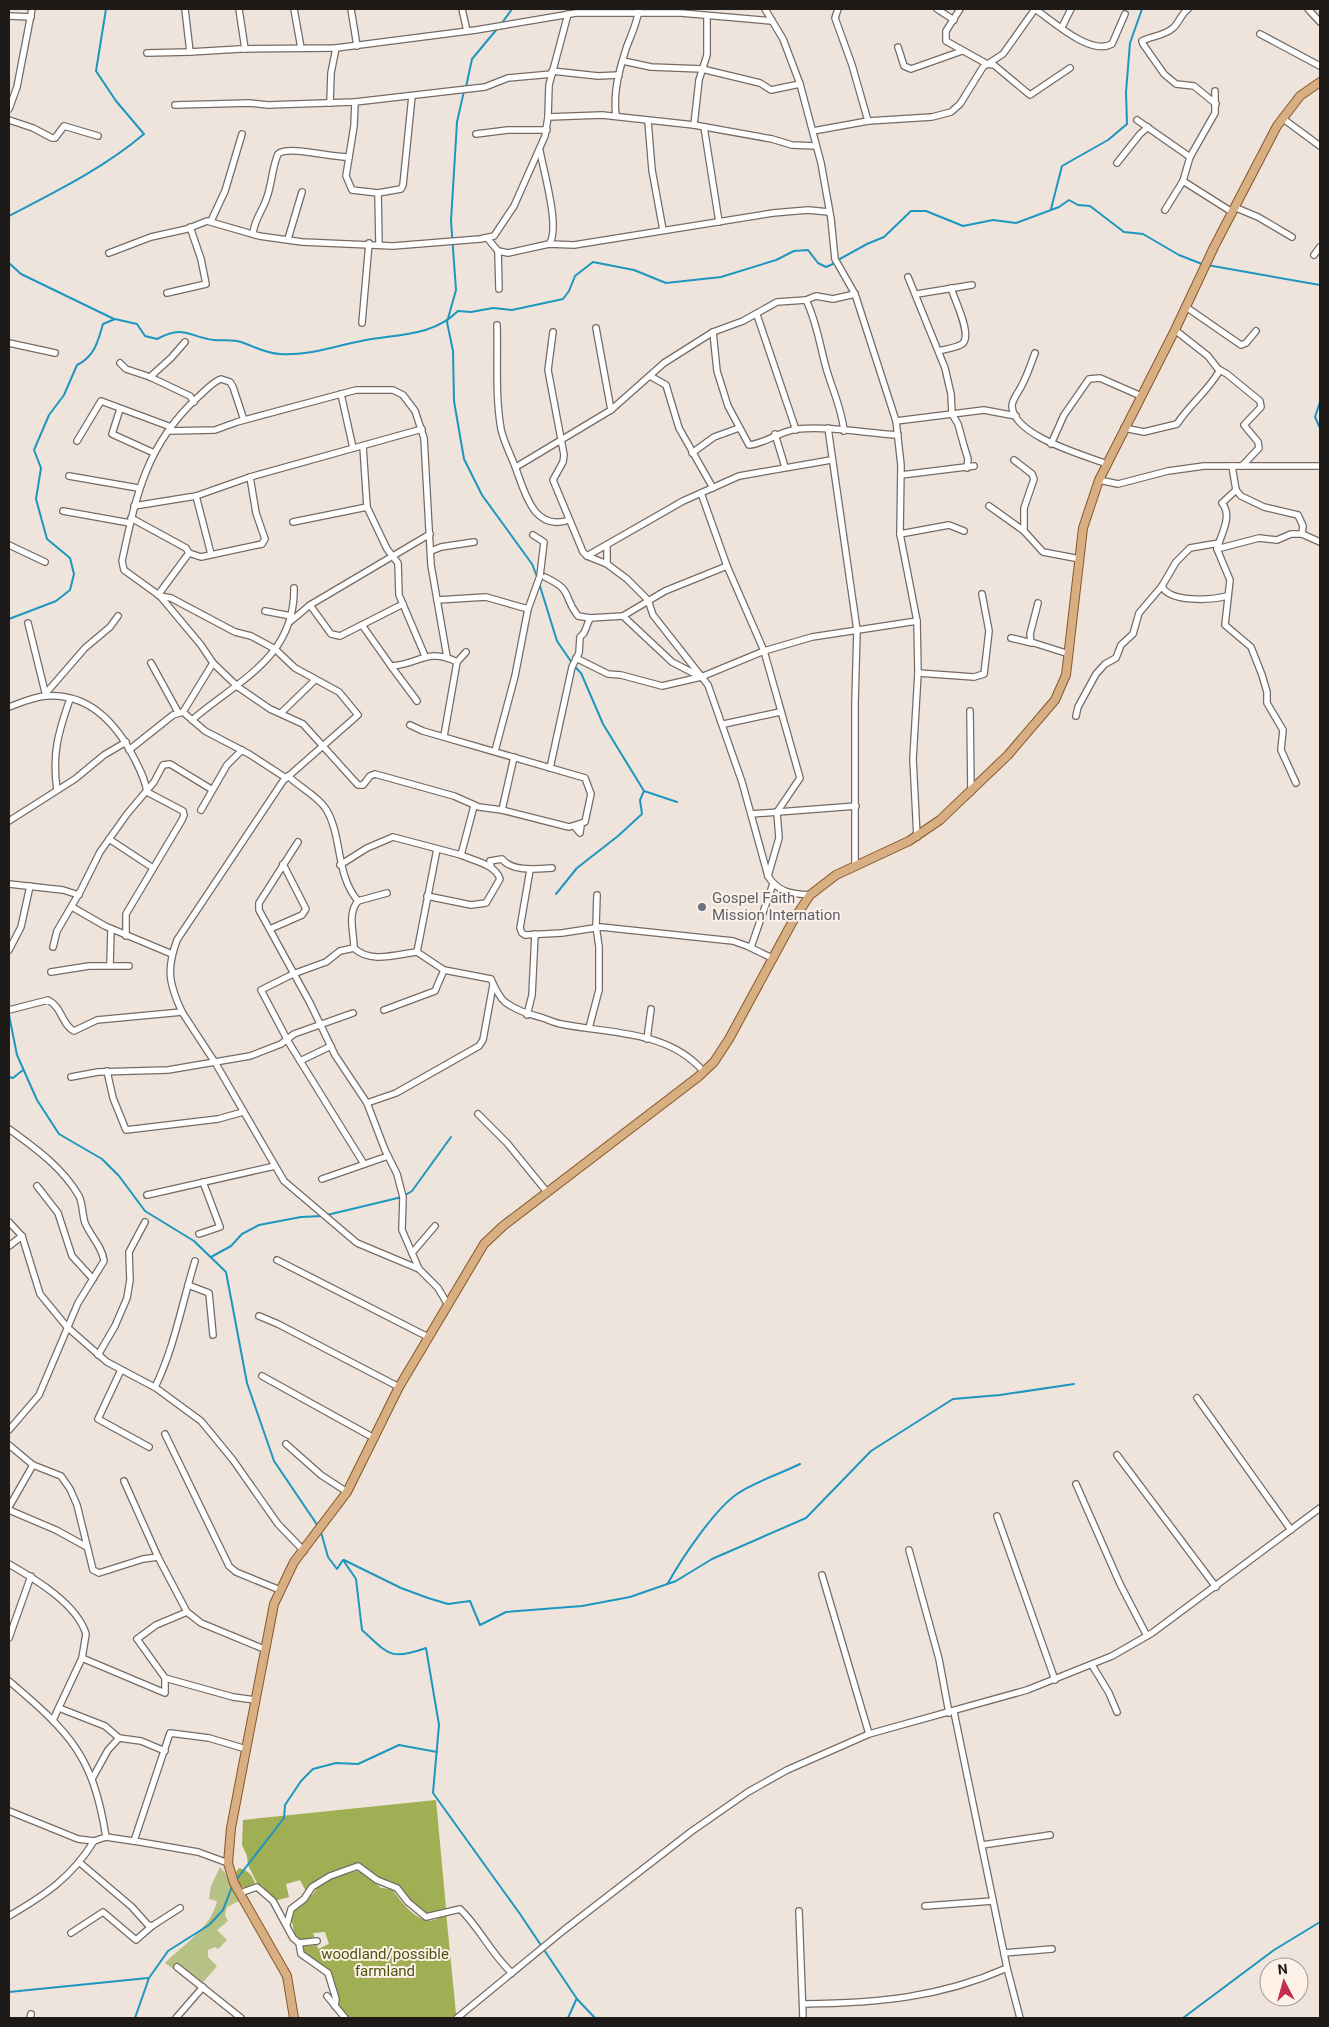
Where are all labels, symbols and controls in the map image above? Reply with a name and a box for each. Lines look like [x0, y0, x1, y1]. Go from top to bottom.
place label: Gospel Faith Mission Internation [712, 889, 841, 924]
marker: Gospel Faith Mission Internation [696, 901, 708, 913]
park label: woodland/possible farmland [321, 1945, 449, 1980]
north arrow [1259, 1957, 1309, 2007]
text: N [1277, 1961, 1288, 1978]

